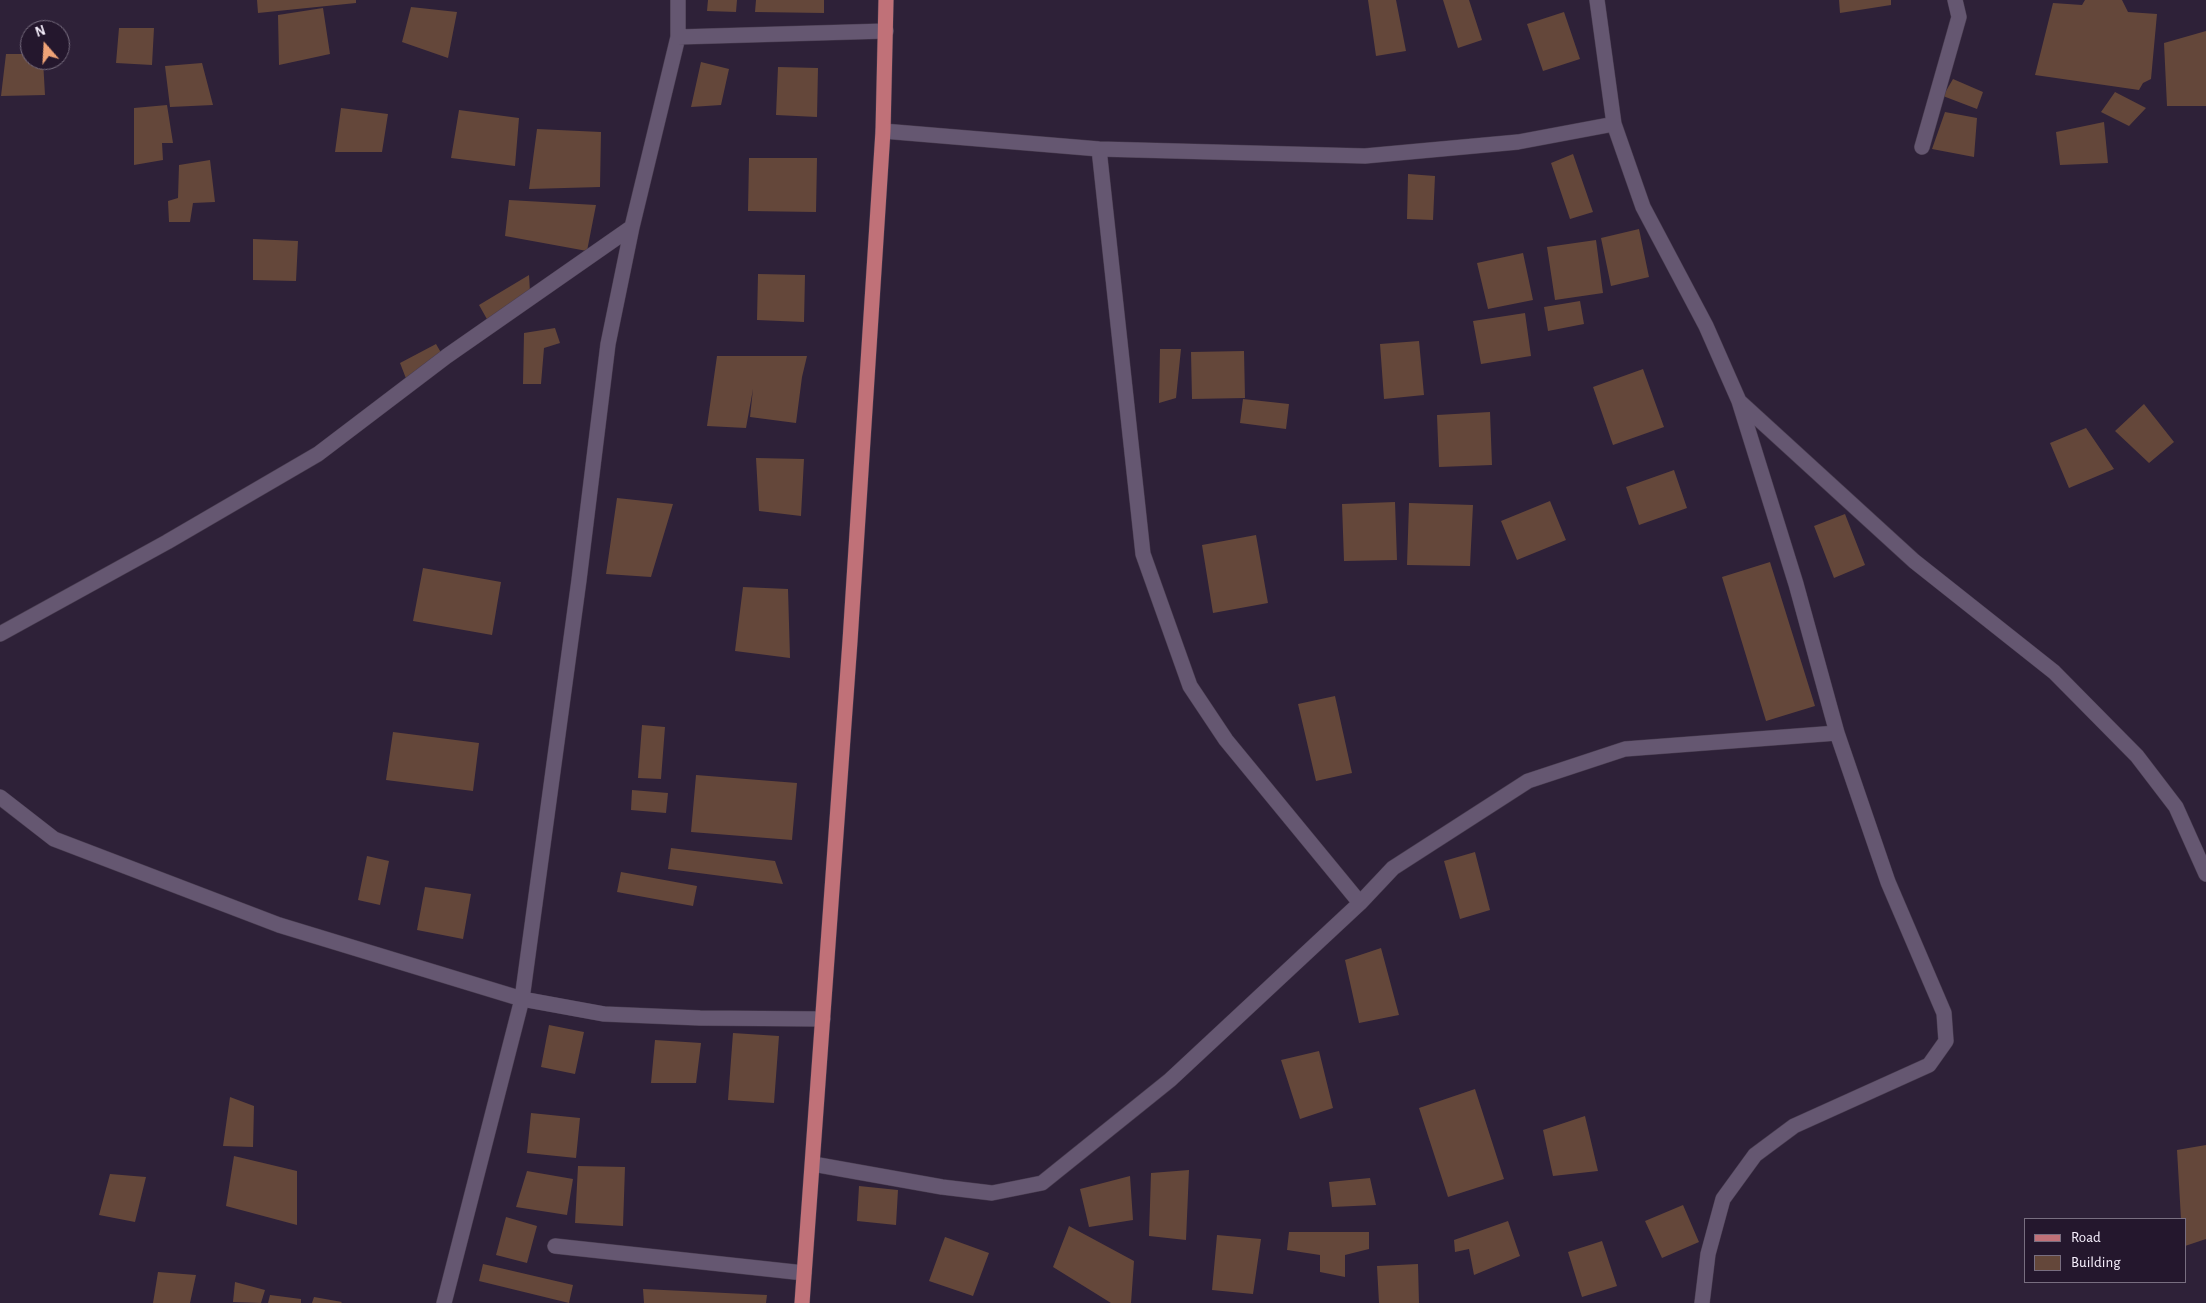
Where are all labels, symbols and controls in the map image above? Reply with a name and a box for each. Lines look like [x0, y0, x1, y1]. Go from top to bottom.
north arrow [20, 20, 70, 70]
text: N [34, 24, 47, 40]
legend [2024, 1218, 2186, 1283]
text: Road [2071, 1230, 2101, 1245]
text: Building [2071, 1255, 2121, 1270]

